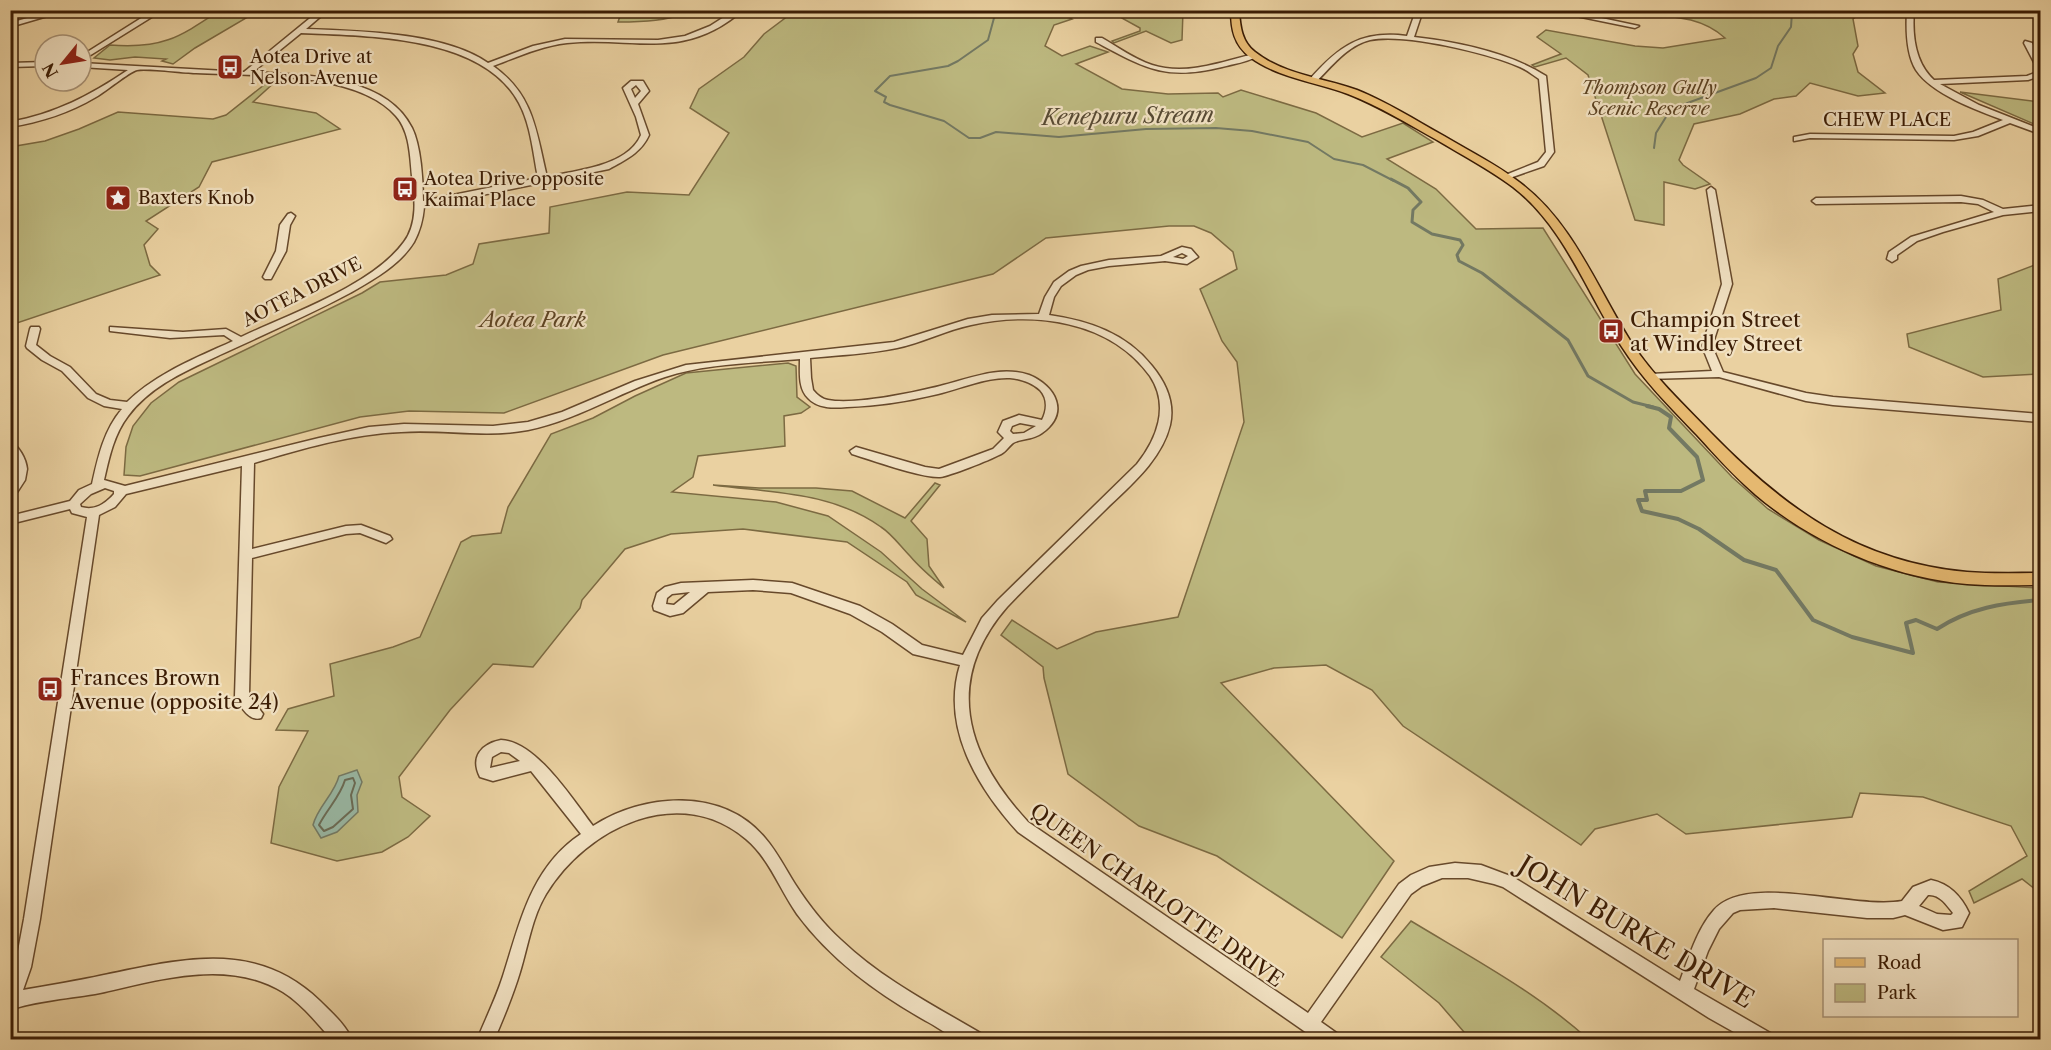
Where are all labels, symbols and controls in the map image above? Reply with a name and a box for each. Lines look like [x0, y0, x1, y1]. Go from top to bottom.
north arrow [33, 33, 93, 93]
place label: Aotea Drive at Nelson Avenue [249, 46, 378, 89]
bus stop icon: Aotea Drive at Nelson Avenue [215, 52, 245, 82]
text: N [38, 59, 62, 82]
park label: Thompson Gully Scenic Reserve [1581, 77, 1717, 120]
water label: Kenepuru Stream [1040, 101, 1214, 131]
street label: CHEW PLACE [1823, 109, 1951, 131]
place label: Aotea Drive opposite Kaimai Place [423, 168, 604, 211]
bus stop icon: Aotea Drive opposite Kaimai Place [390, 174, 420, 204]
place icon: Baxters Knob [103, 183, 133, 213]
place label: Baxters Knob [138, 187, 255, 209]
street label: AOTEA DRIVE [238, 253, 365, 332]
park label: Aotea Park [477, 307, 586, 332]
place label: Champion Street at Windley Street [1630, 307, 1803, 356]
bus stop icon: Champion Street at Windley Street [1596, 316, 1626, 346]
place label: Frances Brown Avenue (opposite 24) [69, 665, 279, 714]
bus stop icon: Frances Brown Avenue (opposite 24) [35, 674, 65, 704]
street label: QUEEN CHARLOTTE DRIVE [1026, 798, 1288, 992]
street label: JOHN BURKE DRIVE [1509, 847, 1760, 1015]
legend [1823, 939, 2018, 1017]
text: Road [1877, 952, 1922, 974]
text: Park [1877, 982, 1918, 1004]

